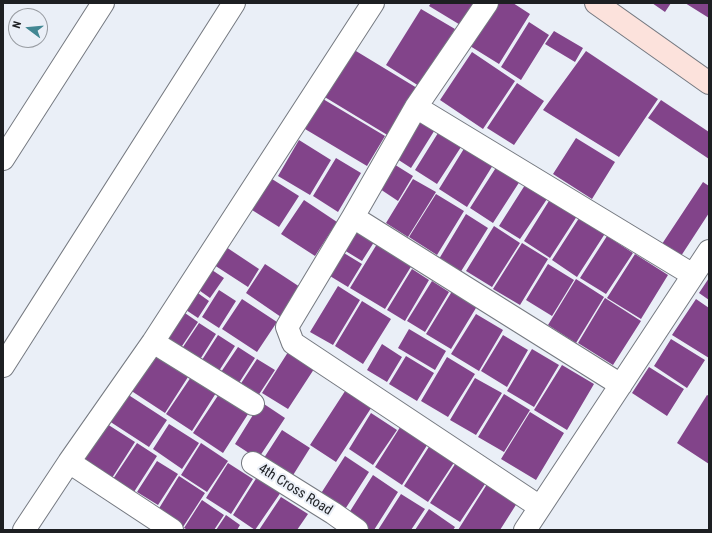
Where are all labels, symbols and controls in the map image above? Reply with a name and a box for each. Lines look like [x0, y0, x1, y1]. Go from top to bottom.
north arrow [8, 8, 48, 48]
text: N [10, 20, 24, 30]
street label: 4th Cross Road [255, 461, 335, 519]

